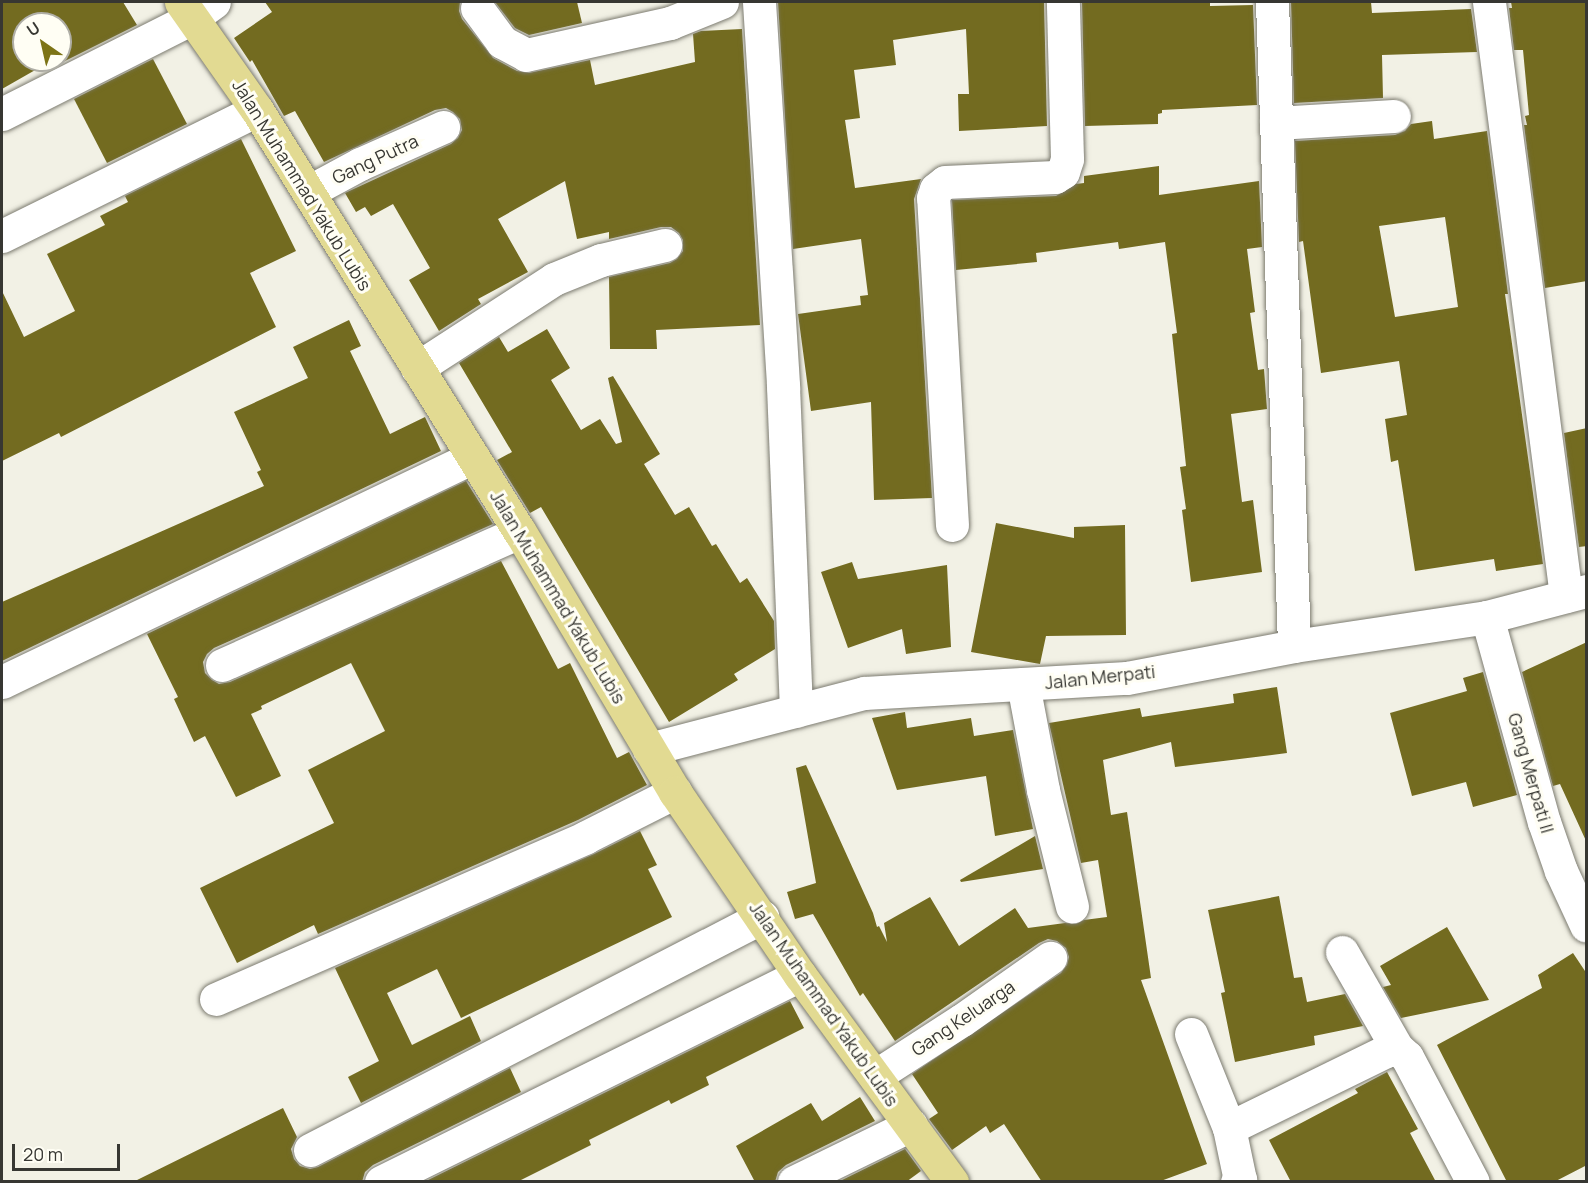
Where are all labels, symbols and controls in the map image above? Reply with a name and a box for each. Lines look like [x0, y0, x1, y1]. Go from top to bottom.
north arrow [12, 12, 72, 72]
text: U [22, 16, 44, 41]
street label: Jalan Muhammad Yakub Lubis [228, 75, 376, 295]
street label: Gang Putra [329, 130, 421, 188]
street label: Jalan Muhammad Yakub Lubis [486, 487, 630, 707]
street label: Jalan Merpati [1044, 660, 1156, 694]
street label: Gang Merpati II [1504, 710, 1558, 836]
street label: Jalan Muhammad Yakub Lubis [745, 898, 903, 1110]
street label: Gang Keluarga [907, 976, 1019, 1060]
scale bar [15, 1132, 123, 1170]
text: 20 m [23, 1142, 63, 1166]

